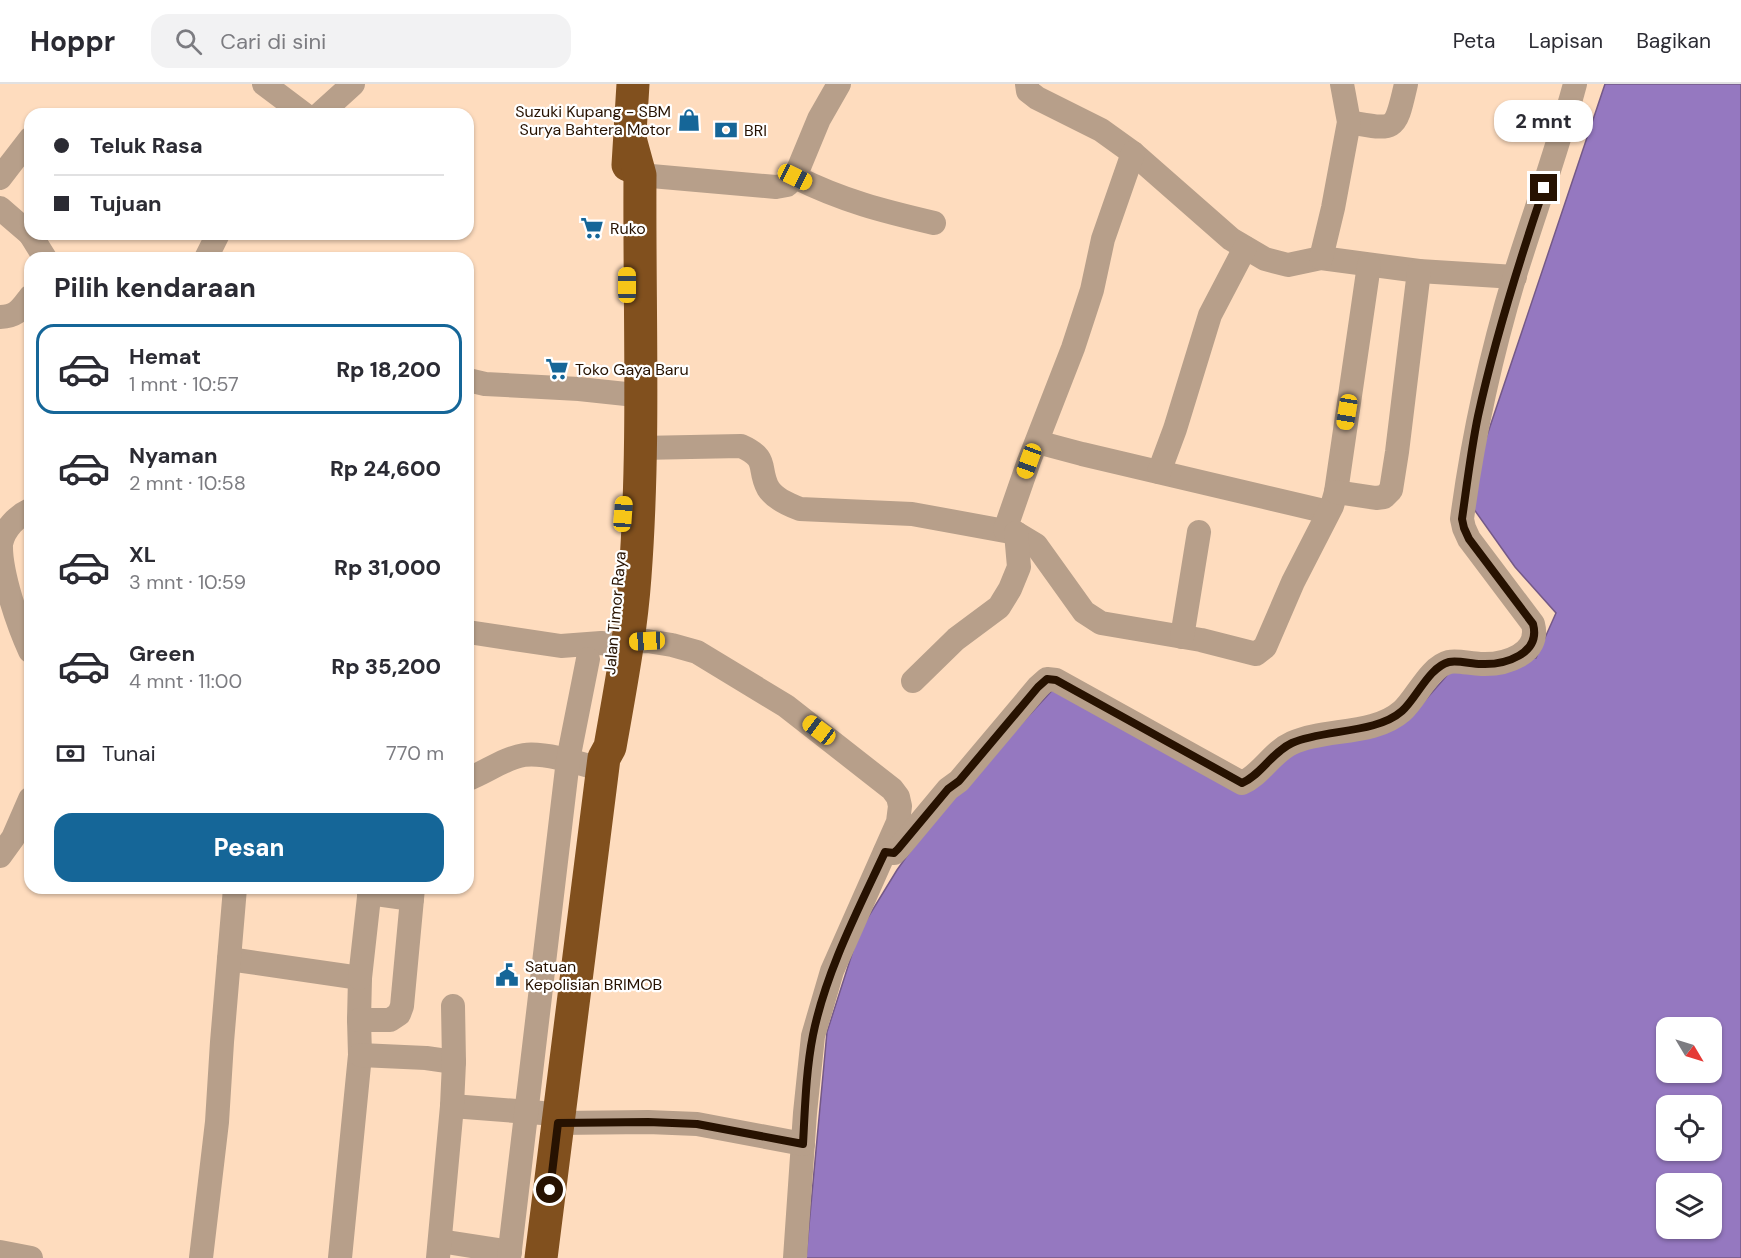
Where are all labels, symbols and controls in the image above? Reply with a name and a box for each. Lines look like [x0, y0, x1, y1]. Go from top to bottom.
search box [151, 14, 571, 68]
text: Hoppr [30, 23, 115, 60]
icon: search [172, 25, 205, 58]
text: Cari di sini [220, 27, 326, 56]
text: Peta [1453, 27, 1495, 55]
text: Lapisan [1528, 27, 1603, 55]
text: Bagikan [1636, 27, 1711, 55]
place label: Suzuki Kupang - SBM Surya Bahtera Motor [515, 101, 671, 140]
callout: 2 mnt [1494, 101, 1594, 143]
shop icon: Suzuki Kupang - SBM Surya Bahtera Motor [676, 107, 702, 133]
text: 2 mnt [1515, 108, 1572, 134]
bank icon: BRI [713, 117, 739, 143]
place label: BRI [744, 120, 767, 141]
text: Teluk Rasa [90, 131, 203, 160]
car [775, 161, 815, 193]
route end [1530, 174, 1557, 201]
text: Tujuan [90, 189, 162, 218]
supermarket icon: Ruko [579, 215, 605, 241]
place label: Ruko [610, 218, 646, 239]
car [618, 267, 636, 303]
text: Pilih kendaraan [54, 270, 256, 305]
icon: car [57, 342, 111, 396]
text: Hemat [129, 342, 201, 371]
text: Rp 18,200 [336, 355, 441, 384]
supermarket icon: Toko Gaya Baru [544, 356, 570, 382]
place label: Toko Gaya Baru [575, 359, 689, 380]
text: 1 mnt · 10:57 [129, 371, 239, 397]
car [1335, 393, 1359, 431]
icon: car [57, 441, 111, 495]
text: Nyaman [129, 441, 218, 470]
car [1014, 441, 1044, 481]
text: Rp 24,600 [330, 454, 441, 483]
text: 2 mnt · 10:58 [129, 470, 246, 496]
car [613, 495, 633, 533]
icon: car [57, 540, 111, 594]
text: XL [129, 540, 156, 569]
street label: Jalan Timor Raya [599, 550, 631, 676]
text: Rp 31,000 [334, 553, 441, 582]
text: 3 mnt · 10:59 [129, 569, 246, 595]
car [629, 631, 665, 651]
icon: car [57, 639, 111, 693]
text: Green [129, 639, 195, 668]
text: Rp 35,200 [331, 652, 441, 681]
text: 4 mnt · 11:00 [129, 668, 242, 694]
car [799, 712, 839, 748]
icon: cash [54, 737, 87, 770]
text: Tunai [102, 739, 156, 768]
text: 770 m [386, 740, 444, 766]
button: Pesan [54, 813, 444, 882]
place label: Satuan Kepolisian BRIMOB [525, 956, 662, 995]
public building icon: Satuan Kepolisian BRIMOB [494, 962, 520, 988]
north arrow [1656, 1017, 1722, 1083]
map controls [1656, 1017, 1722, 1239]
button: locate [1656, 1095, 1722, 1161]
button: layers [1656, 1173, 1722, 1239]
route start [536, 1176, 563, 1203]

